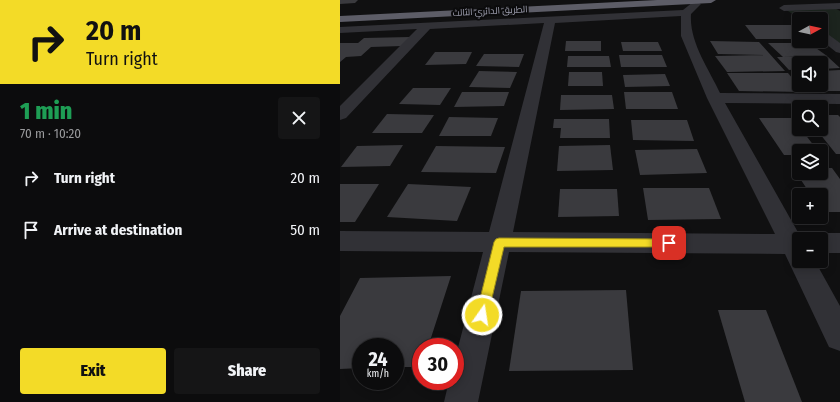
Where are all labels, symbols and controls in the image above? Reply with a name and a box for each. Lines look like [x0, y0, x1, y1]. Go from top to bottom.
street label: الطريق الدائري الثالث [452, 4, 528, 20]
north arrow [792, 12, 828, 48]
map controls [792, 12, 828, 268]
text: 20 m [86, 14, 141, 47]
icon: right [20, 16, 72, 68]
text: Turn right [86, 48, 158, 70]
button: sound [792, 56, 828, 92]
text: 1 min [20, 97, 72, 125]
button: close [278, 97, 320, 139]
button: search [792, 100, 828, 136]
text: 70 m · 10:20 [20, 126, 81, 141]
button: layers [792, 144, 828, 180]
icon: right [20, 167, 42, 189]
text: Turn right [54, 169, 115, 187]
text: 20 m [291, 169, 320, 187]
button: + [792, 188, 828, 224]
icon: arrive [20, 219, 42, 241]
text: Arrive at destination [54, 221, 182, 239]
text: 50 m [290, 221, 320, 239]
pin [652, 226, 686, 260]
icon: arrive [658, 232, 680, 254]
button: − [792, 232, 828, 268]
position arrow [461, 294, 503, 336]
speed limit sign: 30 [412, 338, 464, 390]
text: 24 [368, 347, 388, 371]
button: Exit [20, 348, 166, 394]
button: Share [174, 348, 320, 394]
text: km/h [367, 368, 389, 380]

